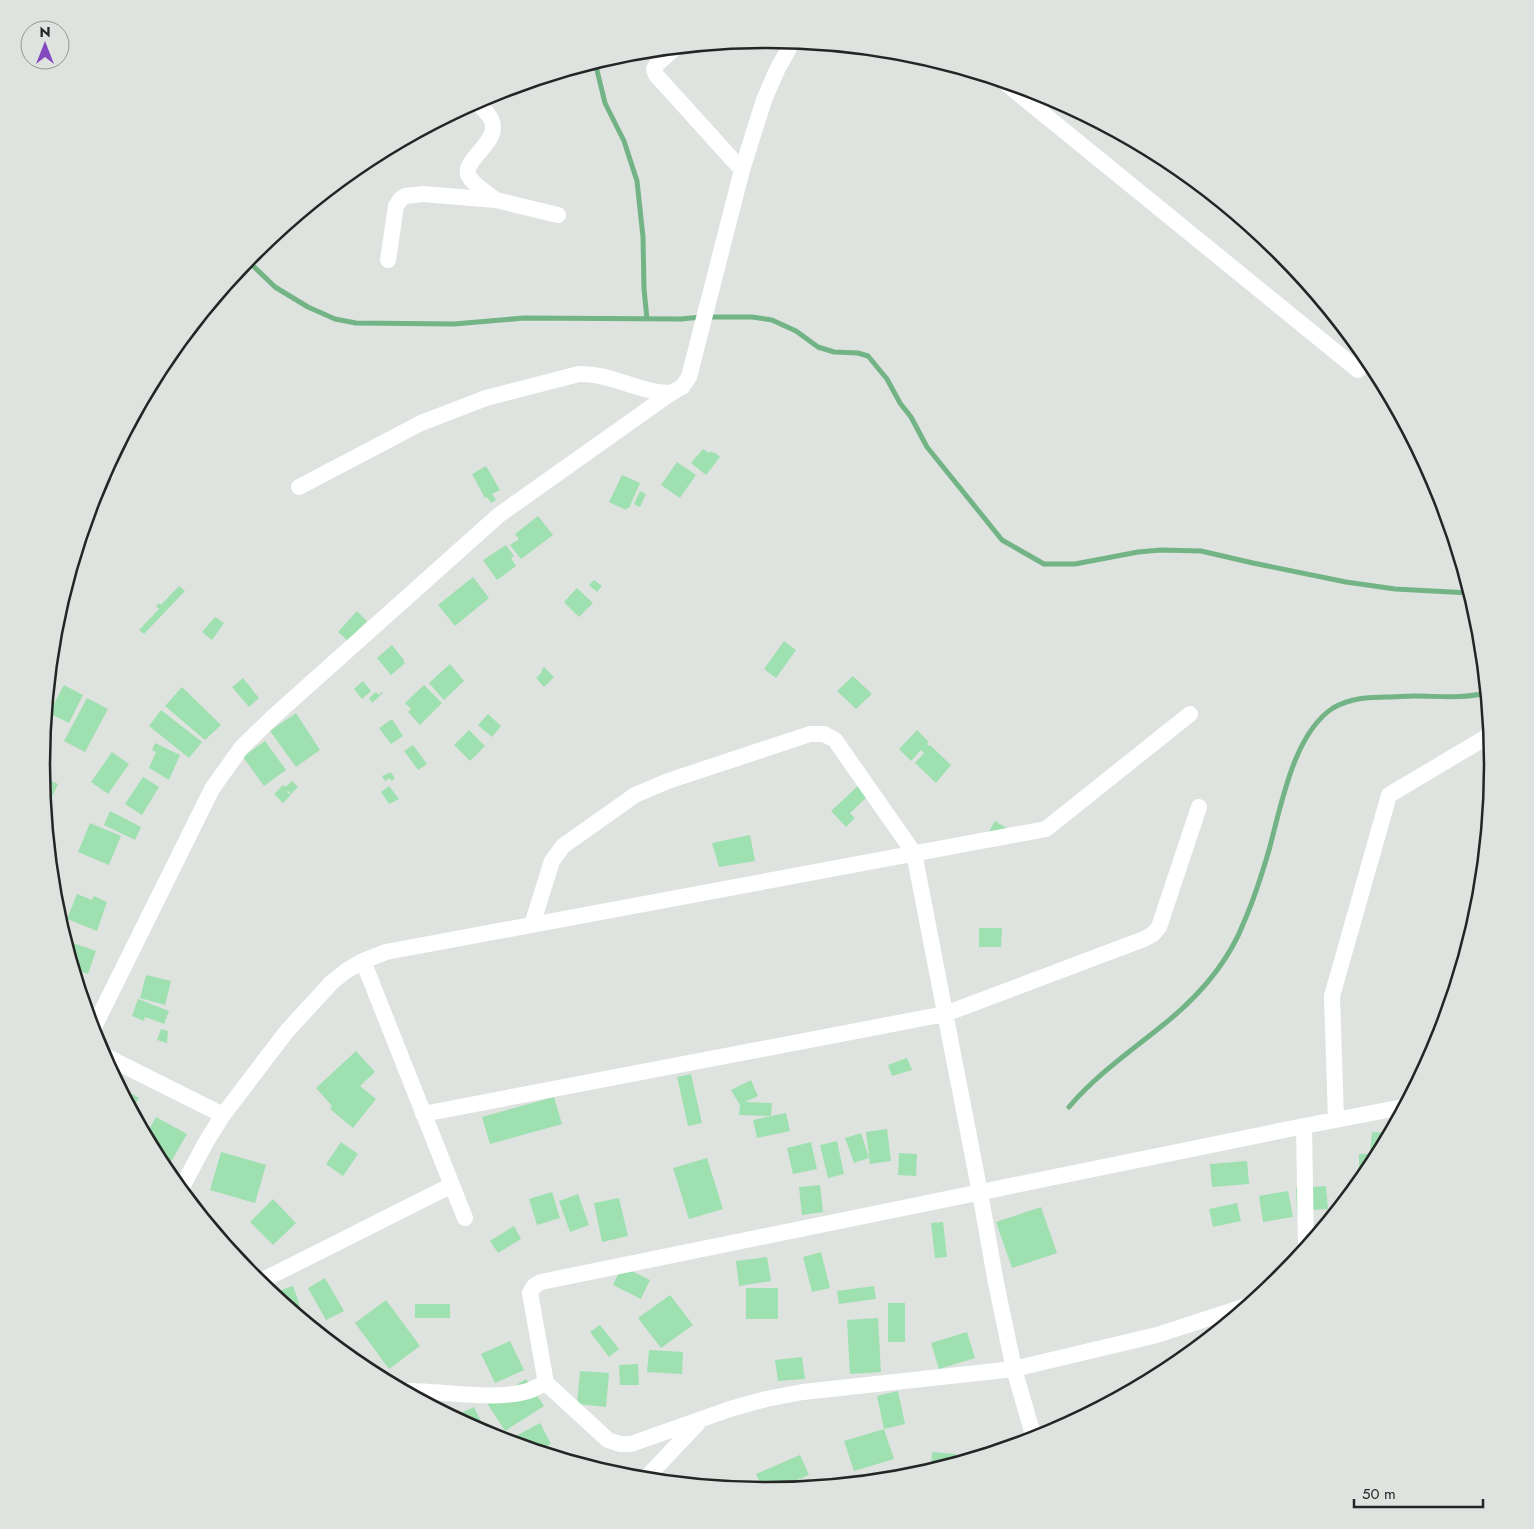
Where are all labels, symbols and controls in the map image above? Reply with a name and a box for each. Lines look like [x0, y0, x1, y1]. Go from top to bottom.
north arrow [20, 20, 70, 70]
text: N [39, 22, 51, 42]
scale bar [1354, 1476, 1483, 1508]
text: 50 m [1362, 1483, 1396, 1505]

